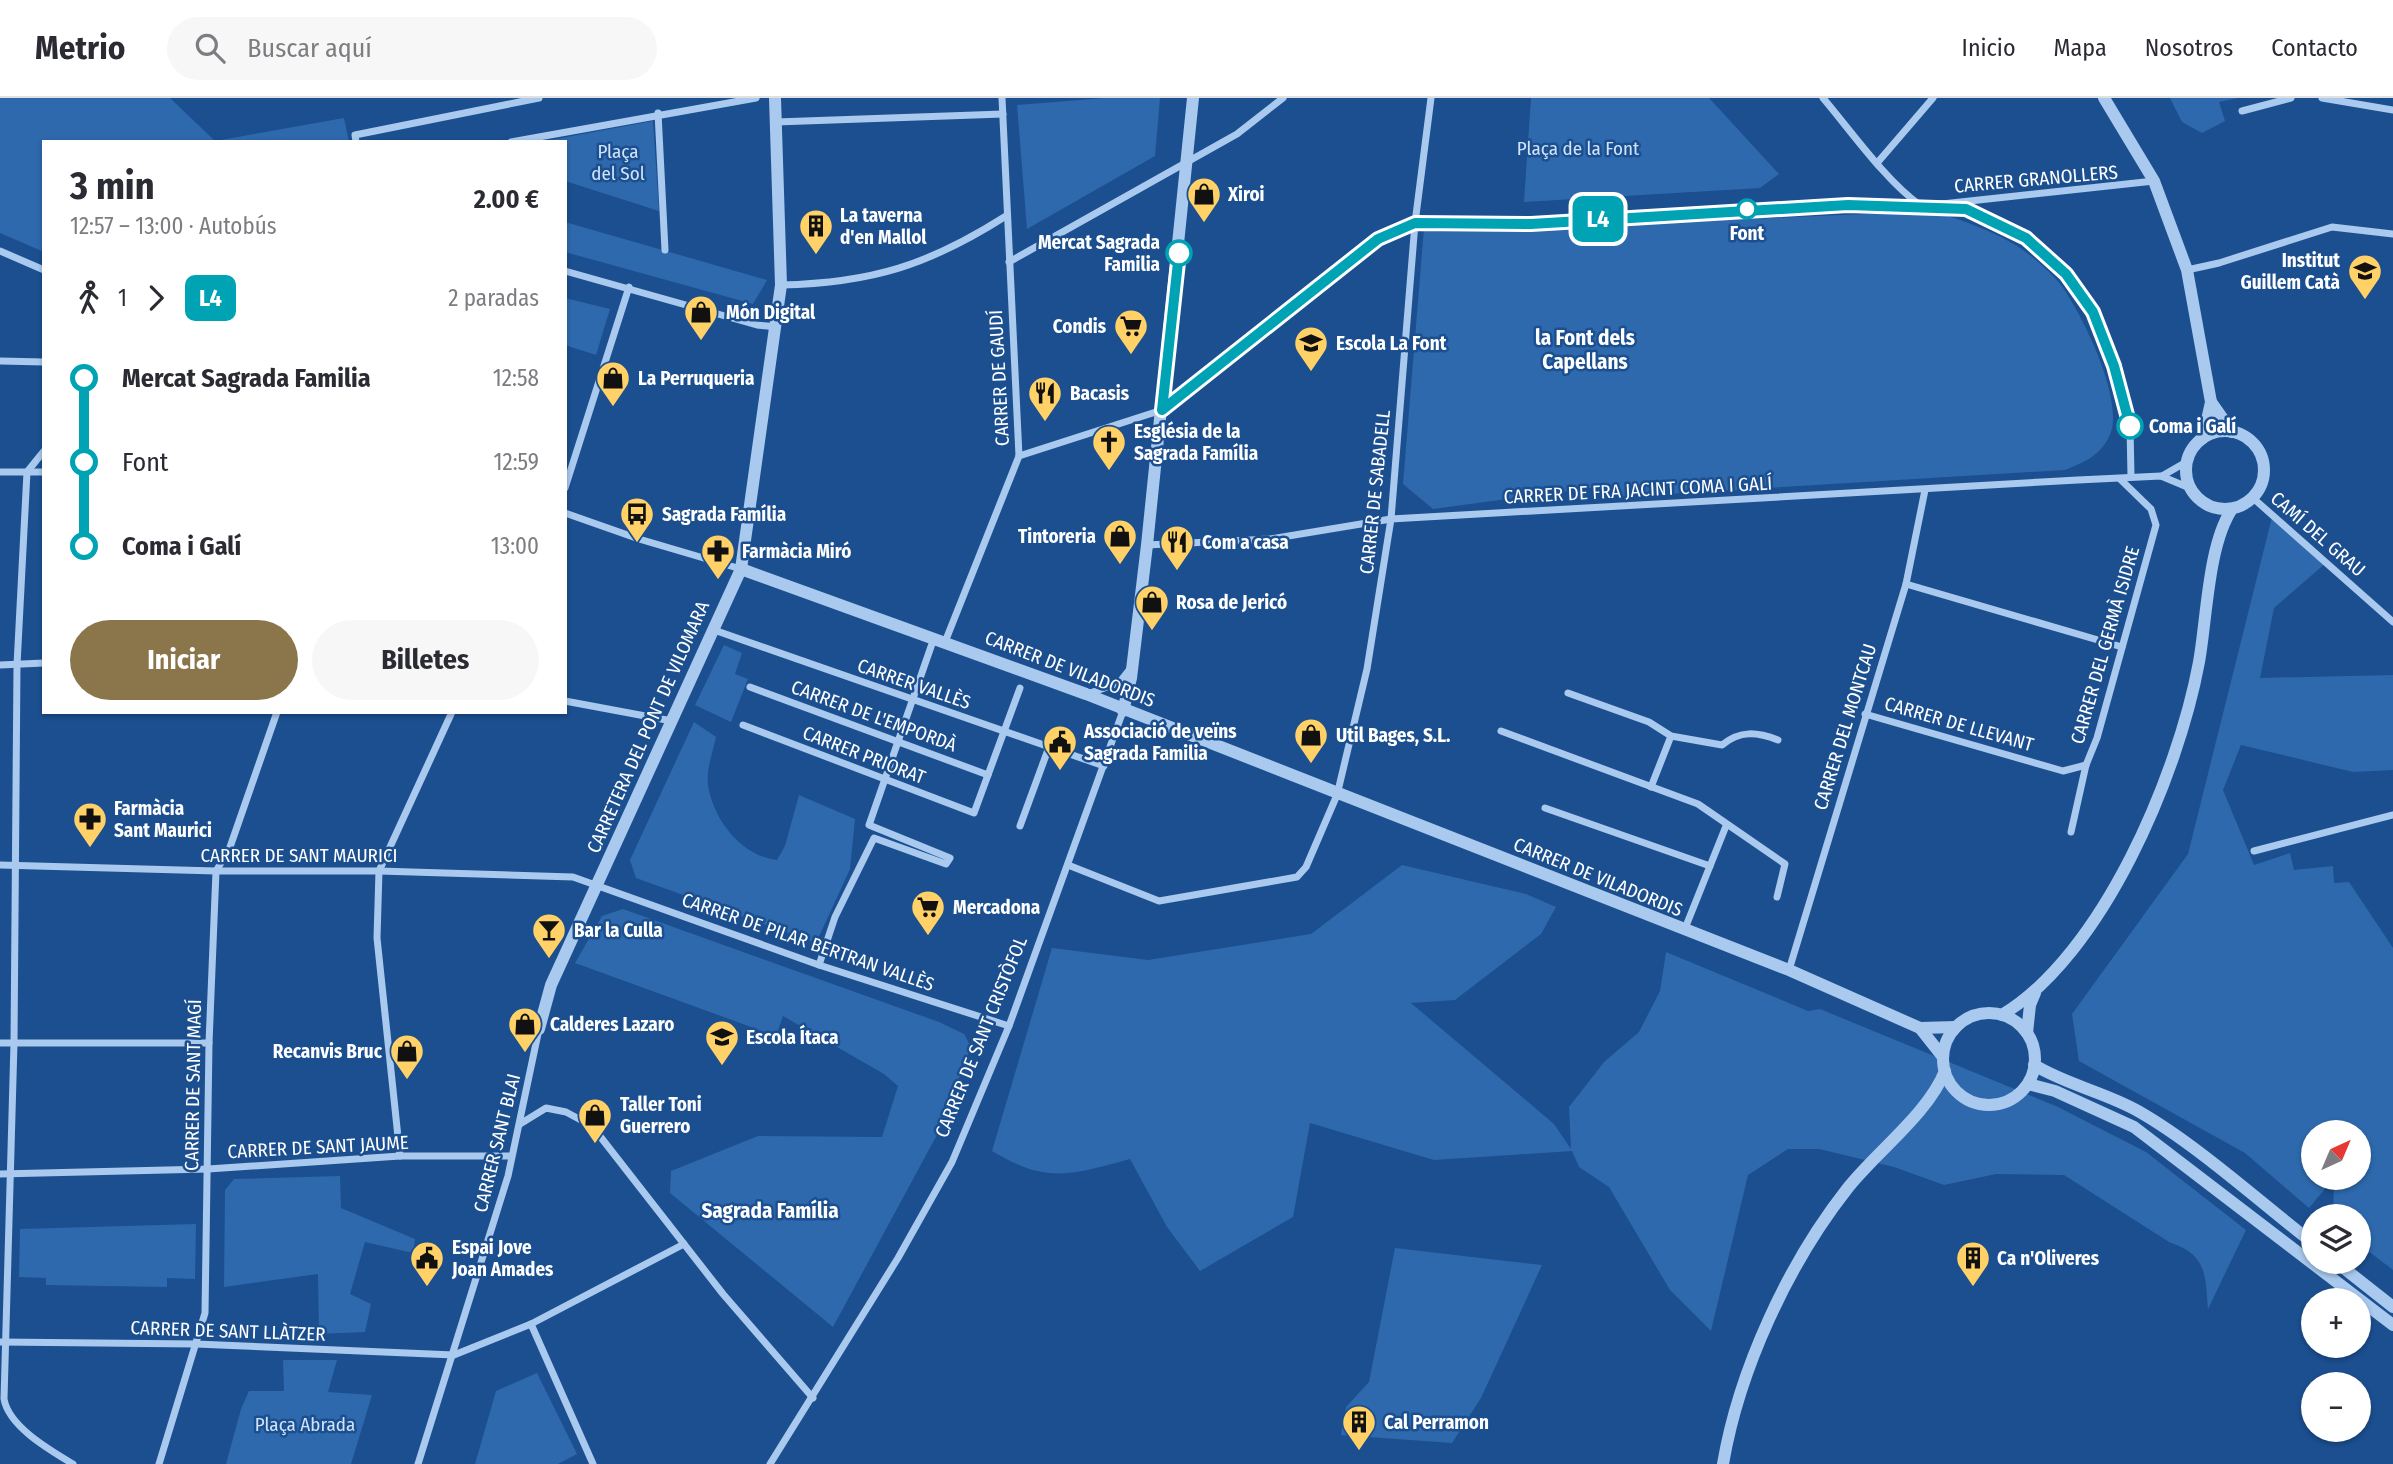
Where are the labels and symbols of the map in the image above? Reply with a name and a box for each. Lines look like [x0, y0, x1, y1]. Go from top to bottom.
park label: Plaça de la Font [1517, 137, 1640, 160]
park label: Plaça del Sol [591, 140, 645, 185]
street label: CARRER GRANOLLERS [1953, 160, 2119, 198]
shop icon: Xiroi [1185, 175, 1223, 224]
place label: Xiroi [1227, 183, 1265, 206]
line badge: L4 [1566, 196, 1630, 242]
marker: Font [1737, 199, 1757, 219]
place label: La taverna d'en Mallol [840, 204, 927, 249]
building icon: La taverna d'en Mallol [797, 207, 835, 256]
place label: Font [1730, 222, 1765, 245]
place label: Mercat Sagrada Familia [1038, 231, 1160, 276]
marker: Mercat Sagrada Familia [1166, 240, 1192, 266]
place label: Institut Guillem Catà [2240, 249, 2340, 294]
school or university icon: Institut Guillem Catà [2346, 252, 2384, 301]
shop icon: Món Digital [682, 293, 720, 342]
place label: Món Digital [726, 301, 816, 324]
supermarket icon: Condis [1112, 307, 1150, 356]
street label: CARRER DE GAUDÍ [984, 309, 1014, 447]
place label: Condis [1053, 315, 1107, 338]
school or university icon: Escola La Font [1292, 324, 1330, 373]
district label: la Font dels Capellans [1535, 325, 1635, 375]
place label: Escola La Font [1336, 332, 1447, 355]
shop icon: La Perruqueria [594, 359, 632, 408]
place label: La Perruqueria [638, 367, 754, 390]
restaurant icon: Bacasis [1026, 374, 1064, 423]
place label: Bacasis [1070, 382, 1130, 405]
street label: CARRER DE SABADELL [1355, 408, 1395, 575]
marker: Coma i Galí [2117, 413, 2143, 439]
place label: Coma i Galí [2149, 415, 2236, 438]
place label: Església de la Sagrada Família [1134, 420, 1258, 465]
church icon: Església de la Sagrada Família [1090, 423, 1128, 472]
street label: CARRER DE FRA JACINT COMA I GALÍ [1503, 471, 1773, 509]
street label: CAMÍ DEL GRAU [2266, 487, 2370, 581]
bus stop icon: Sagrada Família [618, 495, 656, 544]
place label: Sagrada Família [662, 503, 786, 526]
shop icon: Tintoreria [1101, 517, 1139, 566]
restaurant icon: Com a casa [1158, 523, 1196, 572]
place label: Tintoreria [1018, 525, 1096, 548]
place label: Com a casa [1202, 531, 1289, 554]
pharmacy icon: Farmàcia Miró [699, 532, 737, 581]
place label: Farmàcia Miró [742, 540, 851, 563]
street label: CARRER DEL GERMÀ ISIDRE [2066, 543, 2144, 747]
shop icon: Rosa de Jericó [1133, 583, 1171, 632]
place label: Rosa de Jericó [1176, 591, 1287, 614]
street label: CARRETERA DEL PONT DE VILOMARA [582, 597, 714, 857]
street label: CARRER DE VILADORDIS [982, 626, 1158, 712]
street label: CARRER DEL MONTCAU [1809, 641, 1881, 813]
street label: CARRER VALLÈS [854, 654, 974, 714]
street label: CARRER DE L'EMPORDÀ [788, 675, 960, 757]
street label: CARRER DE LLEVANT [1882, 692, 2036, 756]
shop icon: Util Bages, S.L. [1292, 716, 1330, 765]
place label: Associació de veïns Sagrada Familia [1083, 720, 1237, 765]
street label: CARRER PRIORAT [799, 721, 929, 789]
public building icon: Associació de veïns Sagrada Familia [1041, 723, 1079, 772]
place label: Util Bages, S.L. [1336, 724, 1450, 747]
place label: Farmàcia Sant Maurici [114, 797, 212, 842]
pharmacy icon: Farmàcia Sant Maurici [71, 800, 109, 849]
street label: CARRER DE VILADORDIS [1510, 833, 1686, 921]
street label: CARRER DE SANT MAURICI [200, 844, 398, 867]
street label: CARRER DE PILAR BERTRAN VALLÈS [679, 888, 937, 996]
supermarket icon: Mercadona [909, 888, 947, 937]
place label: Mercadona [953, 896, 1040, 919]
bar icon: Bar la Culla [530, 911, 568, 960]
place label: Bar la Culla [574, 919, 663, 942]
street label: CARRER DE SANT CRISTÒFOL [930, 932, 1032, 1141]
street label: CARRER DE SANT MAGÍ [180, 999, 206, 1171]
shop icon: Calderes Lazaro [506, 1005, 544, 1054]
place label: Calderes Lazaro [550, 1013, 674, 1036]
school or university icon: Escola Ítaca [703, 1018, 741, 1067]
place label: Escola Ítaca [746, 1024, 838, 1049]
shop icon: Recanvis Bruc [388, 1032, 426, 1081]
place label: Recanvis Bruc [273, 1040, 383, 1063]
street label: CARRER SANT BLAI [469, 1071, 525, 1215]
place label: Taller Toni Guerrero [620, 1093, 702, 1138]
shop icon: Taller Toni Guerrero [576, 1096, 614, 1145]
north arrow [2301, 1120, 2371, 1190]
street label: CARRER DE SANT JAUME [227, 1131, 409, 1163]
district label: Sagrada Família [701, 1198, 839, 1224]
place label: Espai Jove Joan Amades [451, 1236, 554, 1281]
public building icon: Espai Jove Joan Amades [408, 1239, 446, 1288]
building icon: Ca n'Oliveres [1954, 1239, 1992, 1288]
place label: Ca n'Oliveres [1997, 1247, 2100, 1270]
street label: CARRER DE SANT LLÀTZER [130, 1316, 326, 1346]
building icon: Cal Perramon [1340, 1403, 1378, 1452]
place label: Cal Perramon [1384, 1411, 1489, 1434]
park label: Plaça Abrada [255, 1413, 355, 1436]

